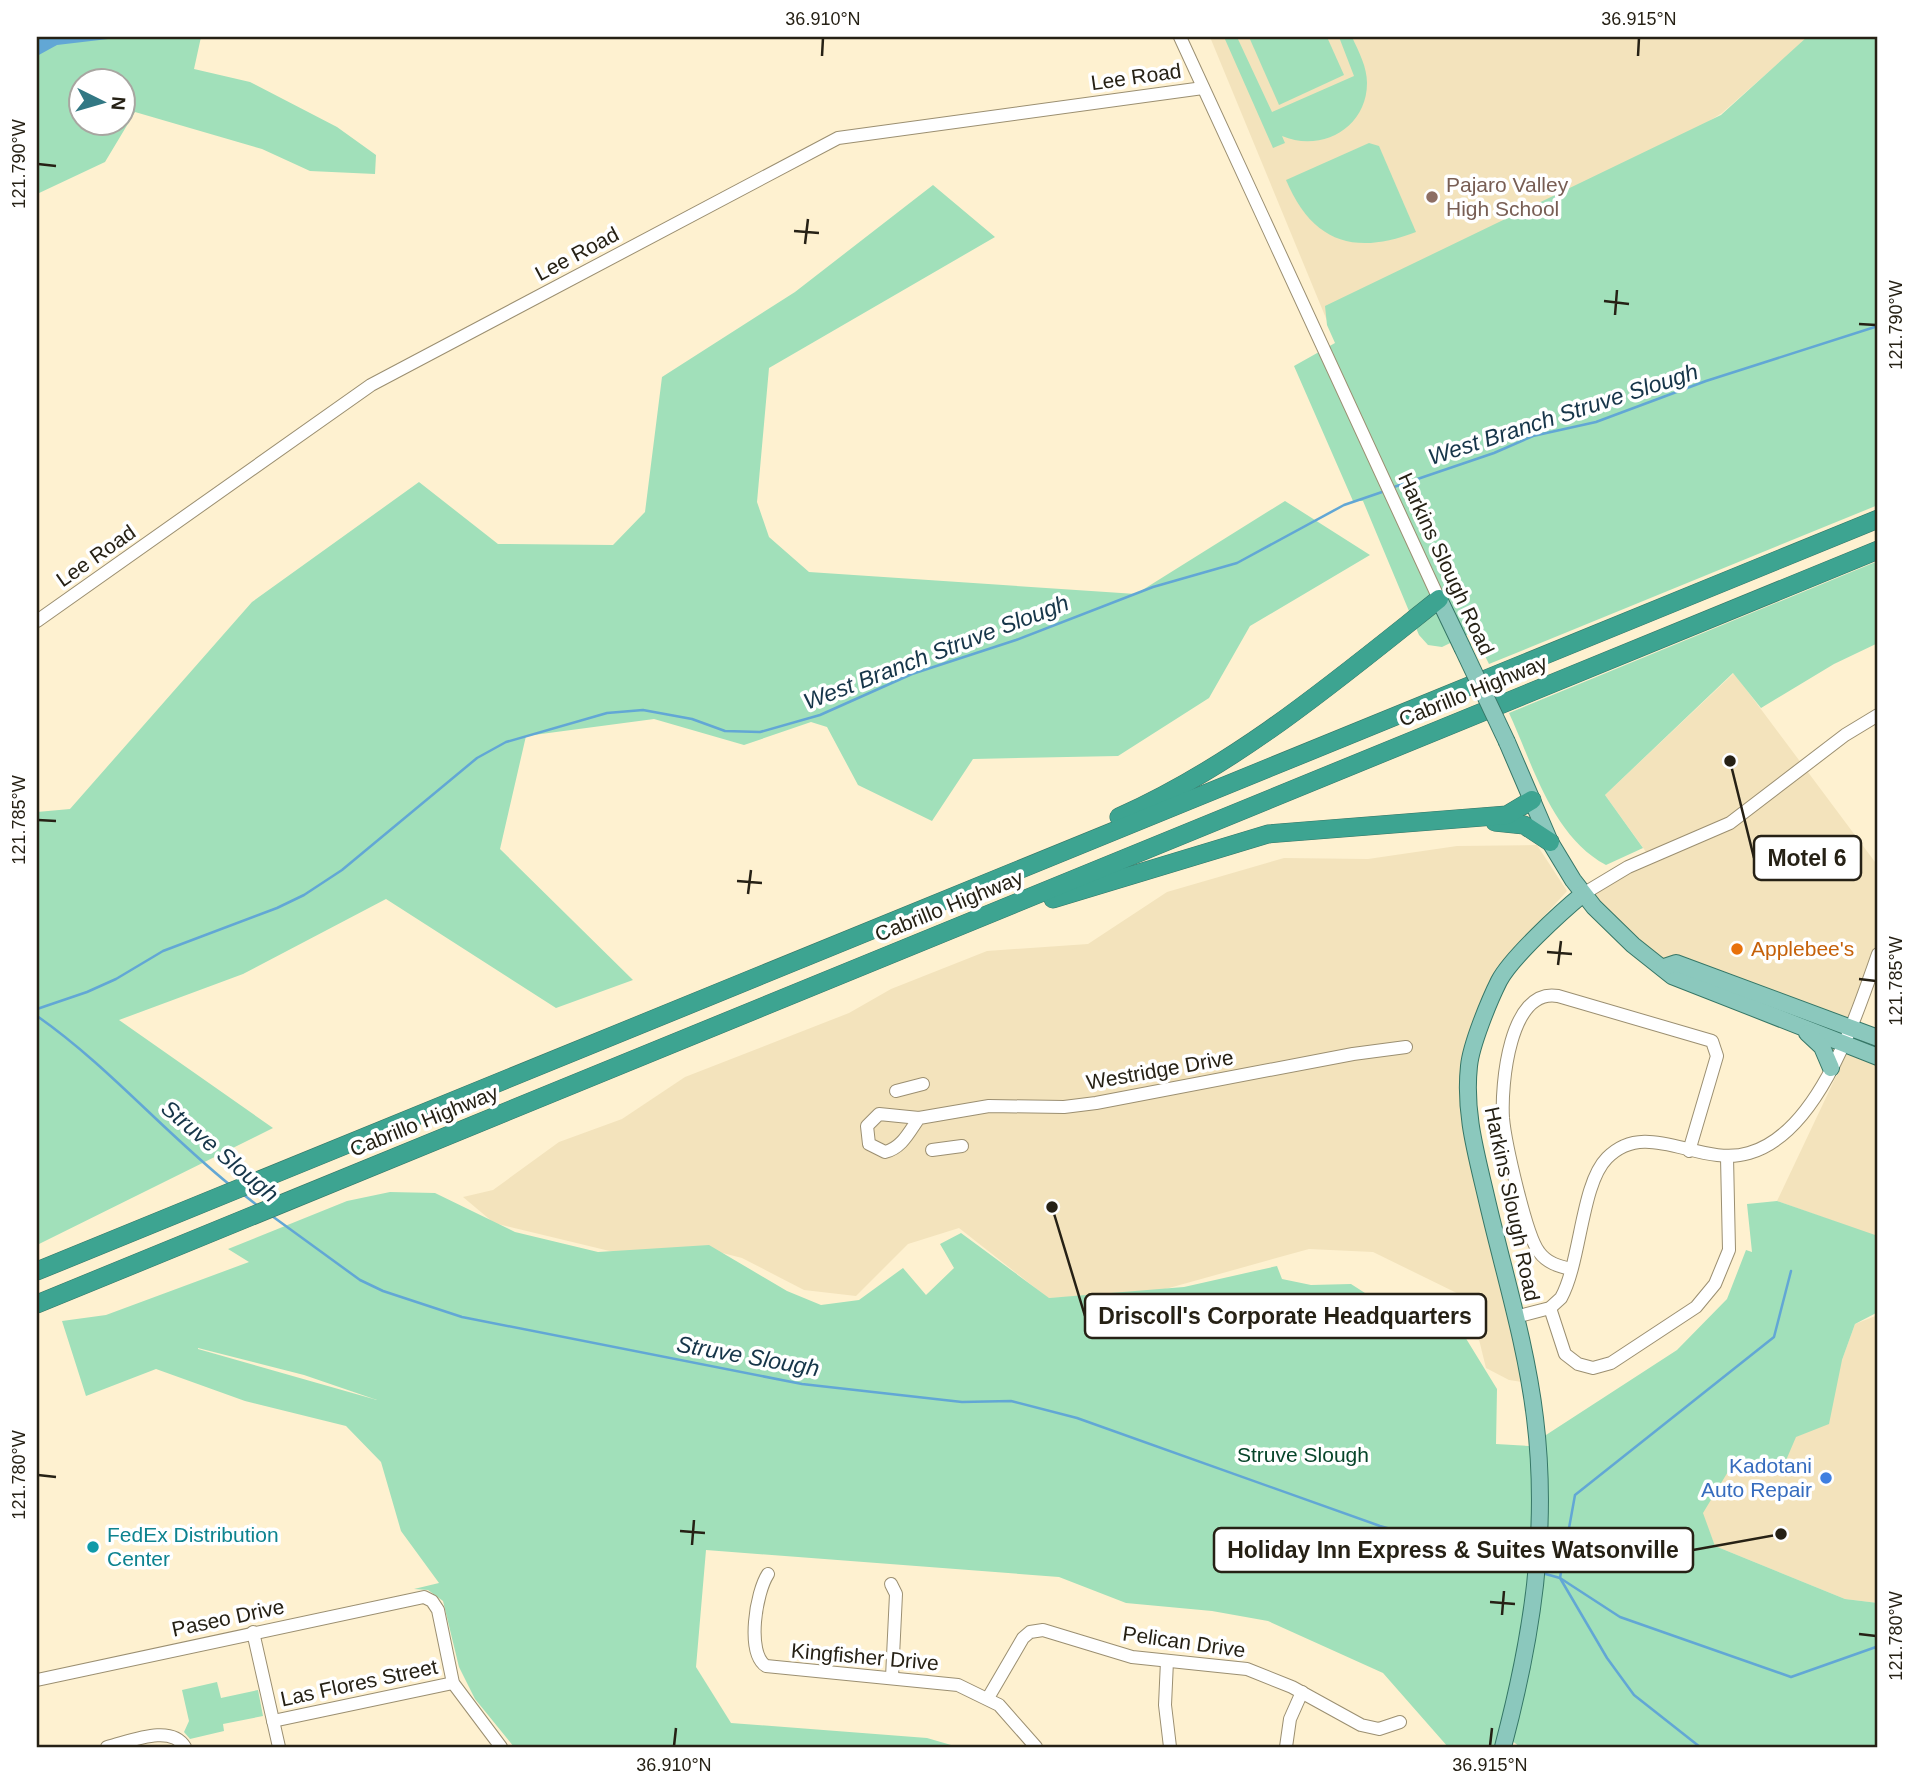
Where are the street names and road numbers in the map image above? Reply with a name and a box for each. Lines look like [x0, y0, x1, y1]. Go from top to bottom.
street label: Lee Road [1089, 59, 1183, 94]
street label: Lee Road [531, 222, 622, 285]
street label: Harkins Slough Road [1394, 469, 1499, 659]
street label: Lee Road [52, 520, 140, 591]
street label: Cabrillo Highway [1395, 650, 1551, 731]
street label: Cabrillo Highway [871, 865, 1027, 946]
street label: Westridge Drive [1085, 1045, 1235, 1094]
street label: Cabrillo Highway [346, 1080, 502, 1161]
street label: Harkins Slough Road [1481, 1104, 1544, 1303]
street label: Paseo Drive [170, 1594, 286, 1641]
street label: Pelican Drive [1121, 1622, 1247, 1662]
street label: Kingfisher Drive [790, 1639, 940, 1674]
street label: Las Flores Street [278, 1655, 440, 1710]

